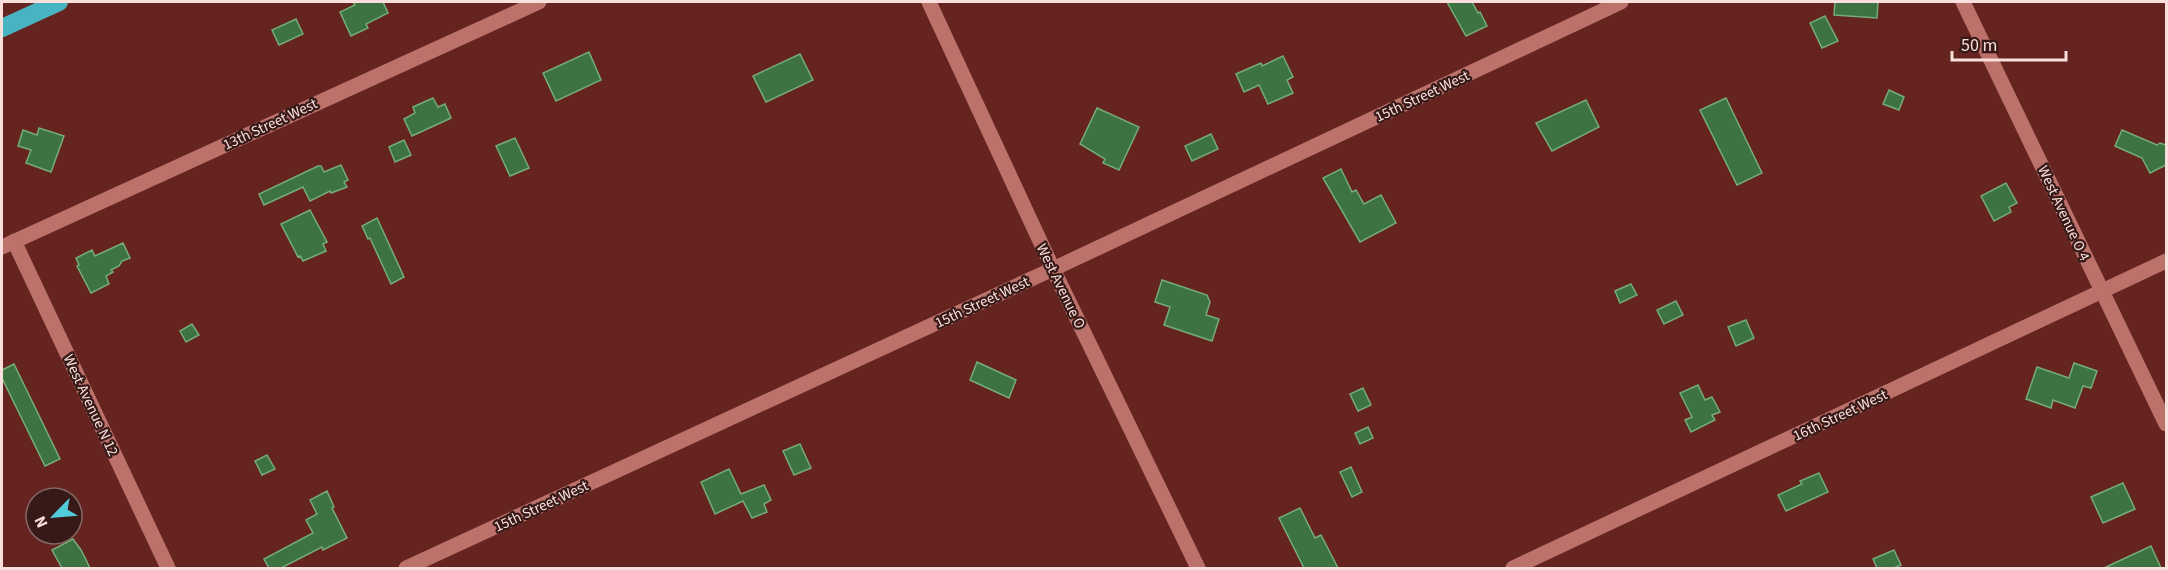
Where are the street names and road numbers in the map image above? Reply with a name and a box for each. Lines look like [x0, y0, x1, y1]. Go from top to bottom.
street label: 15th Street West [1372, 65, 1473, 128]
street label: 13th Street West [220, 93, 321, 156]
street label: West Avenue O 4 [2032, 162, 2095, 265]
street label: West Avenue O [1031, 240, 1090, 332]
street label: 15th Street West [932, 271, 1033, 334]
street label: West Avenue N 12 [58, 351, 123, 460]
street label: 16th Street West [1790, 384, 1891, 447]
street label: 15th Street West [491, 475, 592, 538]

